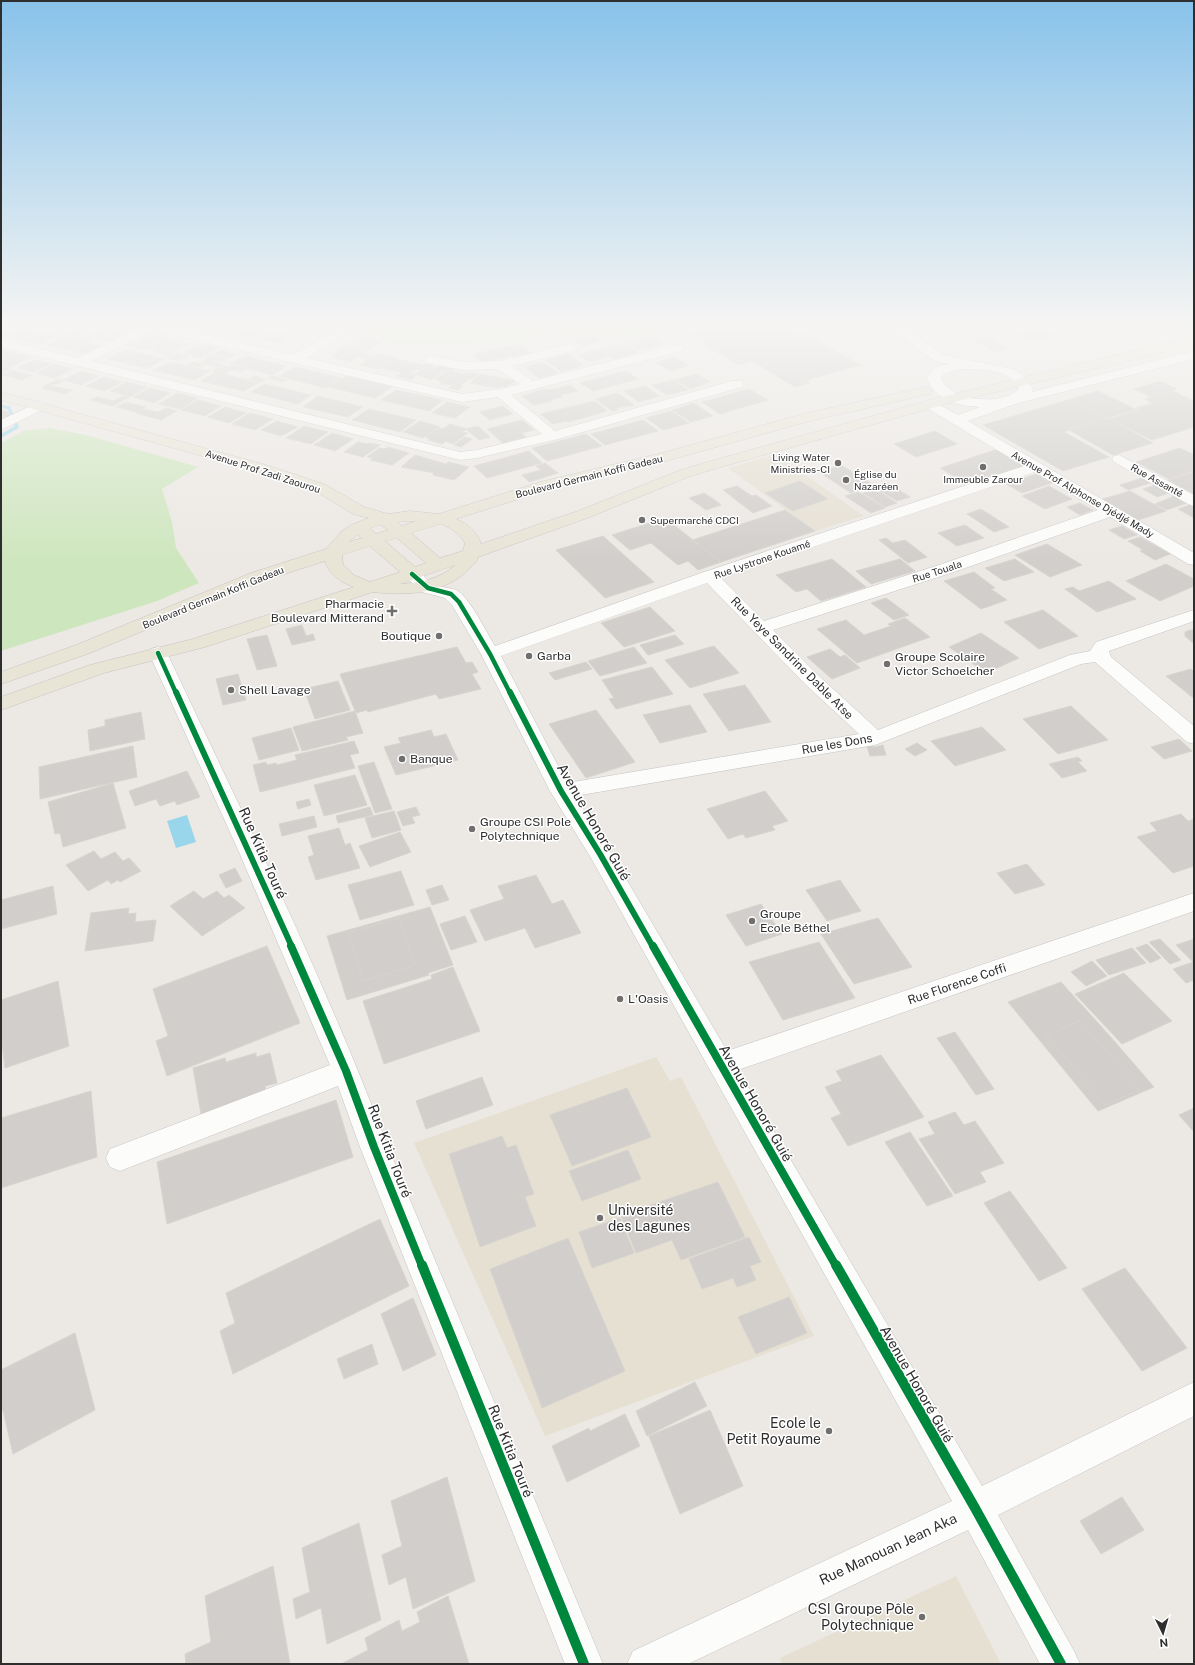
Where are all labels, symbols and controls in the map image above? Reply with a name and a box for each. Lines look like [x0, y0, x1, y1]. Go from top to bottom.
street label: Avenue Prof Zadi Zaourou [204, 447, 322, 495]
street label: Avenue Prof Alphonse Djédjé Mady [1010, 448, 1157, 540]
place label: Living Water Ministries-CI [771, 451, 830, 475]
street label: Boulevard Germain Koffi Gadeau [514, 452, 664, 500]
marker: Living Water Ministries-CI [833, 458, 843, 468]
street label: Rue Assanté [1129, 461, 1186, 499]
marker: Immeuble Zarour [978, 462, 988, 472]
place label: Église du Nazaréen [854, 468, 899, 492]
place label: Immeuble Zarour [943, 473, 1023, 485]
marker: Église du Nazaréen [841, 475, 851, 485]
place label: Supermarché CDCI [650, 514, 739, 526]
marker: Supermarché CDCI [637, 515, 647, 525]
street label: Rue Lystrone Kouamé [712, 537, 812, 581]
street label: Rue Touala [911, 557, 963, 585]
street label: Boulevard Germain Koffi Gadeau [141, 563, 286, 631]
street label: Rue Yeye Sandrine Dable Atse [728, 594, 856, 722]
place label: Pharmacie Boulevard Mitterand [271, 597, 384, 625]
marker: Pharmacie Boulevard Mitterand [387, 606, 397, 616]
place label: Boutique [381, 629, 431, 643]
marker: Boutique [434, 631, 444, 641]
place label: Garba [537, 649, 571, 663]
place label: Groupe Scolaire Victor Schoelcher [895, 650, 995, 678]
marker: Garba [524, 651, 534, 661]
marker: Groupe Scolaire Victor Schoelcher [882, 659, 892, 669]
place label: Shell Lavage [239, 683, 311, 697]
marker: Shell Lavage [226, 685, 236, 695]
street label: Rue les Dons [800, 731, 874, 757]
place label: Banque [410, 752, 453, 766]
marker: Banque [397, 754, 407, 764]
street label: Avenue Honoré Guié [554, 761, 634, 883]
street label: Rue Kitia Touré [236, 805, 290, 901]
place label: Groupe CSI Pole Polytechnique [480, 815, 571, 843]
marker: Groupe CSI Pole Polytechnique [467, 824, 477, 834]
place label: Groupe Ecole Béthel [760, 907, 831, 935]
marker: Groupe Ecole Béthel [747, 916, 757, 926]
street label: Rue Florence Coffi [906, 961, 1008, 1007]
place label: L'Oasis [628, 992, 668, 1006]
marker: L'Oasis [615, 994, 625, 1004]
street label: Avenue Honoré Guié [716, 1042, 796, 1164]
street label: Rue Kitia Touré [365, 1102, 415, 1200]
place label: Université des Lagunes [608, 1202, 690, 1234]
marker: Université des Lagunes [595, 1213, 605, 1223]
street label: Avenue Honoré Guié [877, 1323, 957, 1445]
street label: Rue Kitia Touré [485, 1402, 537, 1500]
place label: Ecole le Petit Royaume [726, 1415, 821, 1447]
marker: Ecole le Petit Royaume [824, 1426, 834, 1436]
street label: Rue Manouan Jean Aka [817, 1510, 959, 1588]
place label: CSI Groupe Pôle Polytechnique [808, 1601, 914, 1633]
marker: CSI Groupe Pôle Polytechnique [917, 1612, 927, 1622]
north arrow [1143, 1613, 1183, 1653]
text: N [1159, 1637, 1169, 1649]

